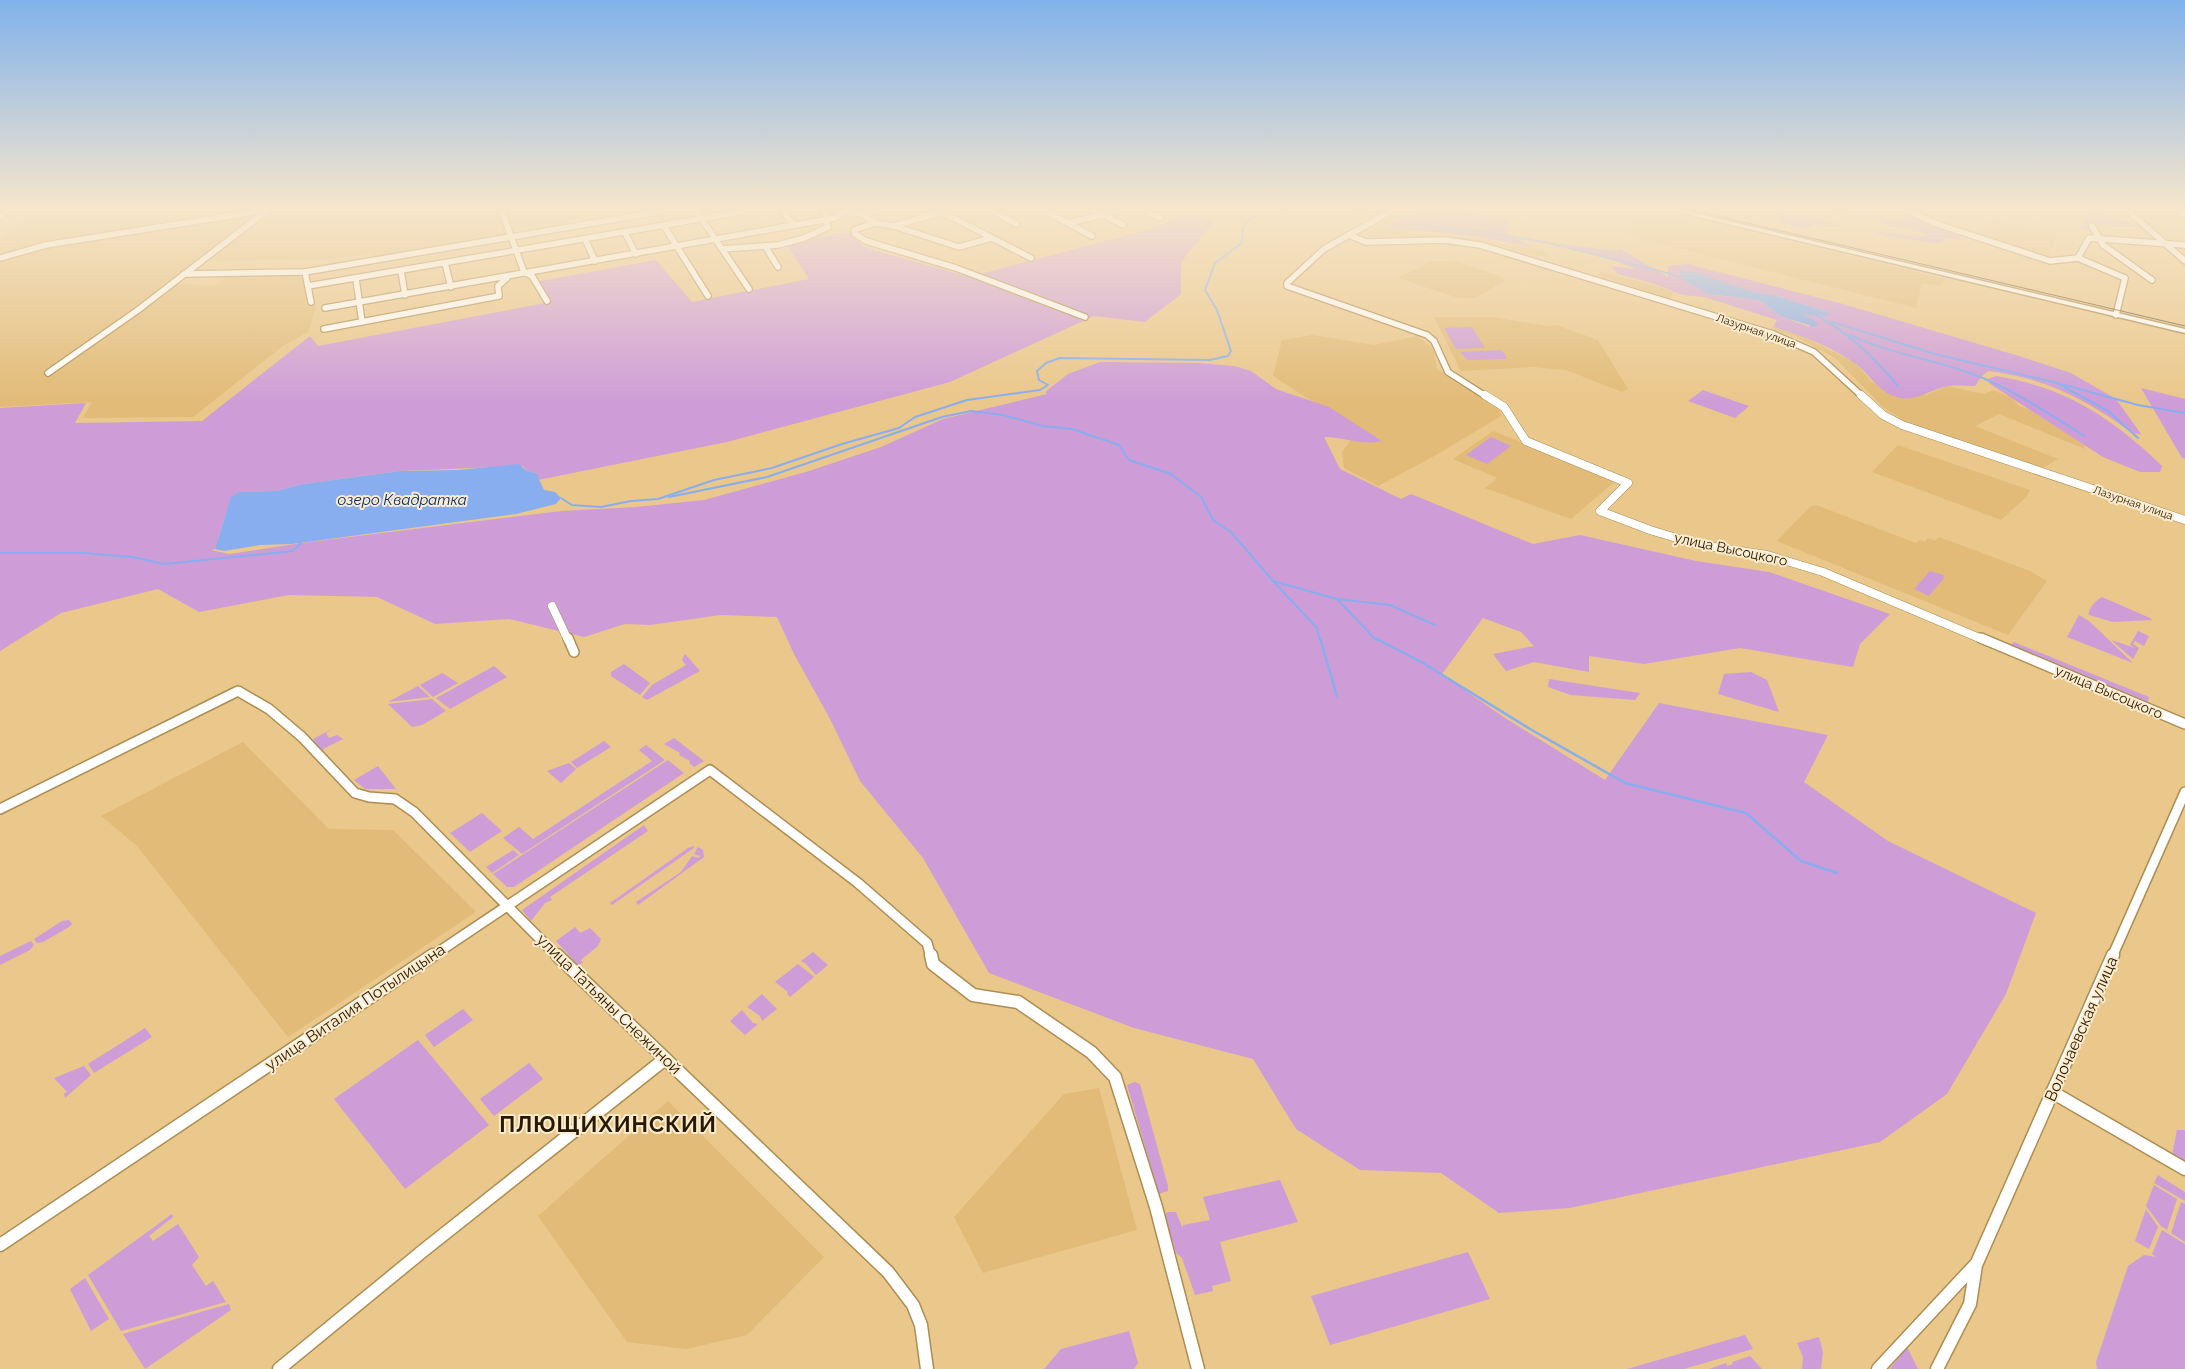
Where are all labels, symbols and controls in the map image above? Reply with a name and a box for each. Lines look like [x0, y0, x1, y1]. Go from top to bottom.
street label: Лазурная улица [1714, 311, 1798, 351]
street label: Лазурная улица [2091, 483, 2175, 523]
water label: озеро Квадратка [337, 491, 467, 509]
street label: улица Высоцкого [1673, 529, 1789, 569]
street label: улица Высоцкого [2053, 662, 2165, 722]
street label: улица Татьяны Снежиной [533, 930, 685, 1078]
street label: улица Виталия Потылицына [261, 940, 449, 1074]
street label: Волочаевская улица [2040, 954, 2122, 1104]
district label: ПЛЮЩИХИНСКИЙ [499, 1111, 717, 1137]

